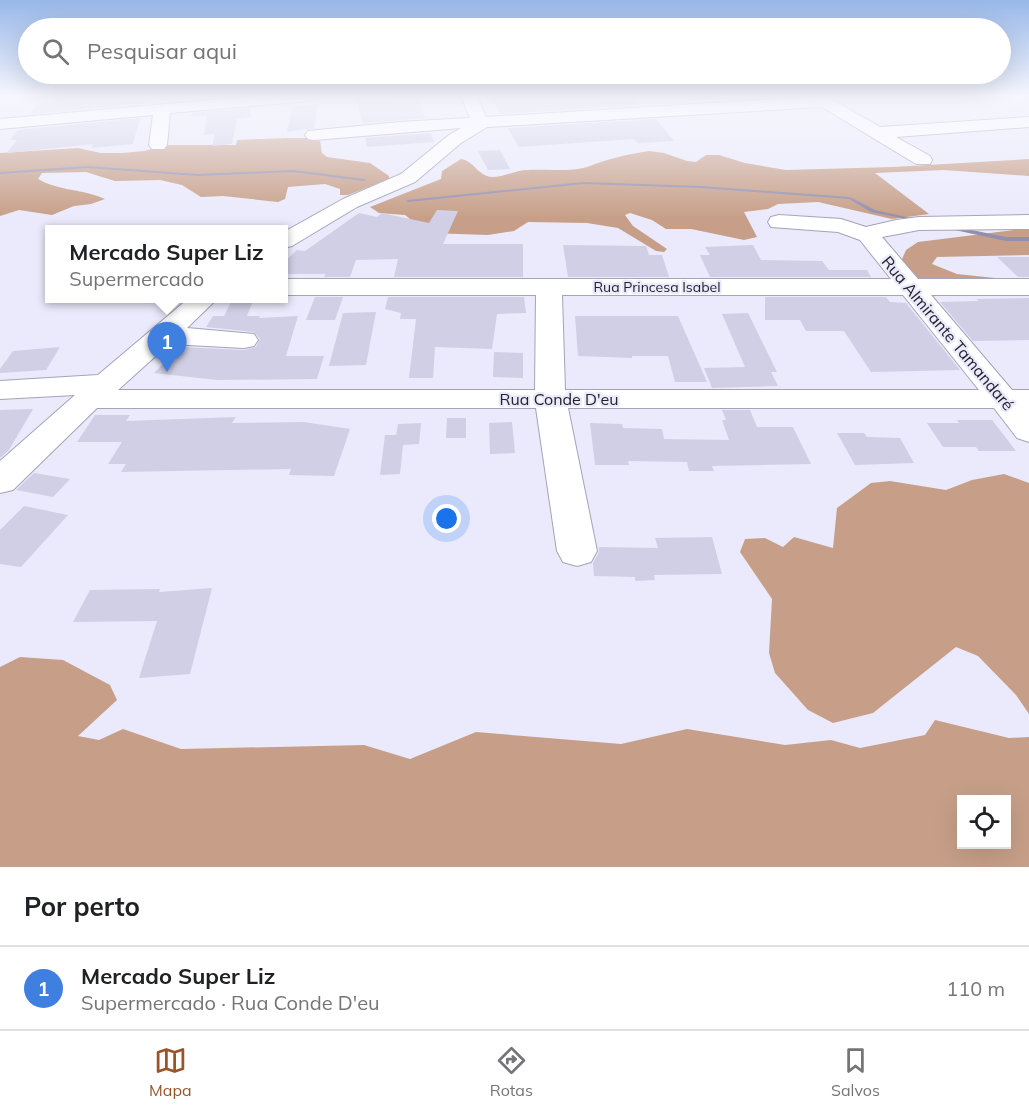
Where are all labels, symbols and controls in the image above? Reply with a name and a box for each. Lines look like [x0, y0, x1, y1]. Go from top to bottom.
search box [18, 18, 1011, 84]
icon: search [39, 35, 72, 68]
text: Pesquisar aqui [87, 37, 237, 65]
popup [45, 225, 288, 303]
text: Mercado Super Liz [69, 238, 264, 266]
street label: Rua Almirante Tamandaré [878, 252, 1018, 414]
text: Supermercado [69, 266, 204, 291]
street label: Rua Princesa Isabel [593, 278, 721, 296]
pin: 1 [148, 322, 186, 372]
street label: Rua Conde D'eu [500, 389, 618, 409]
your location [432, 504, 461, 533]
map controls [957, 795, 1011, 849]
button: locate [957, 795, 1011, 849]
text: Por perto [24, 890, 140, 923]
text: Mercado Super Liz [81, 962, 275, 990]
text: 1 [38, 976, 50, 1001]
text: 110 m [946, 976, 1005, 1001]
text: Supermercado · Rua Conde D'eu [81, 990, 380, 1015]
tab: Mapa [149, 1044, 192, 1100]
tab: Rotas [490, 1044, 533, 1100]
tab: Salvos [831, 1044, 880, 1100]

